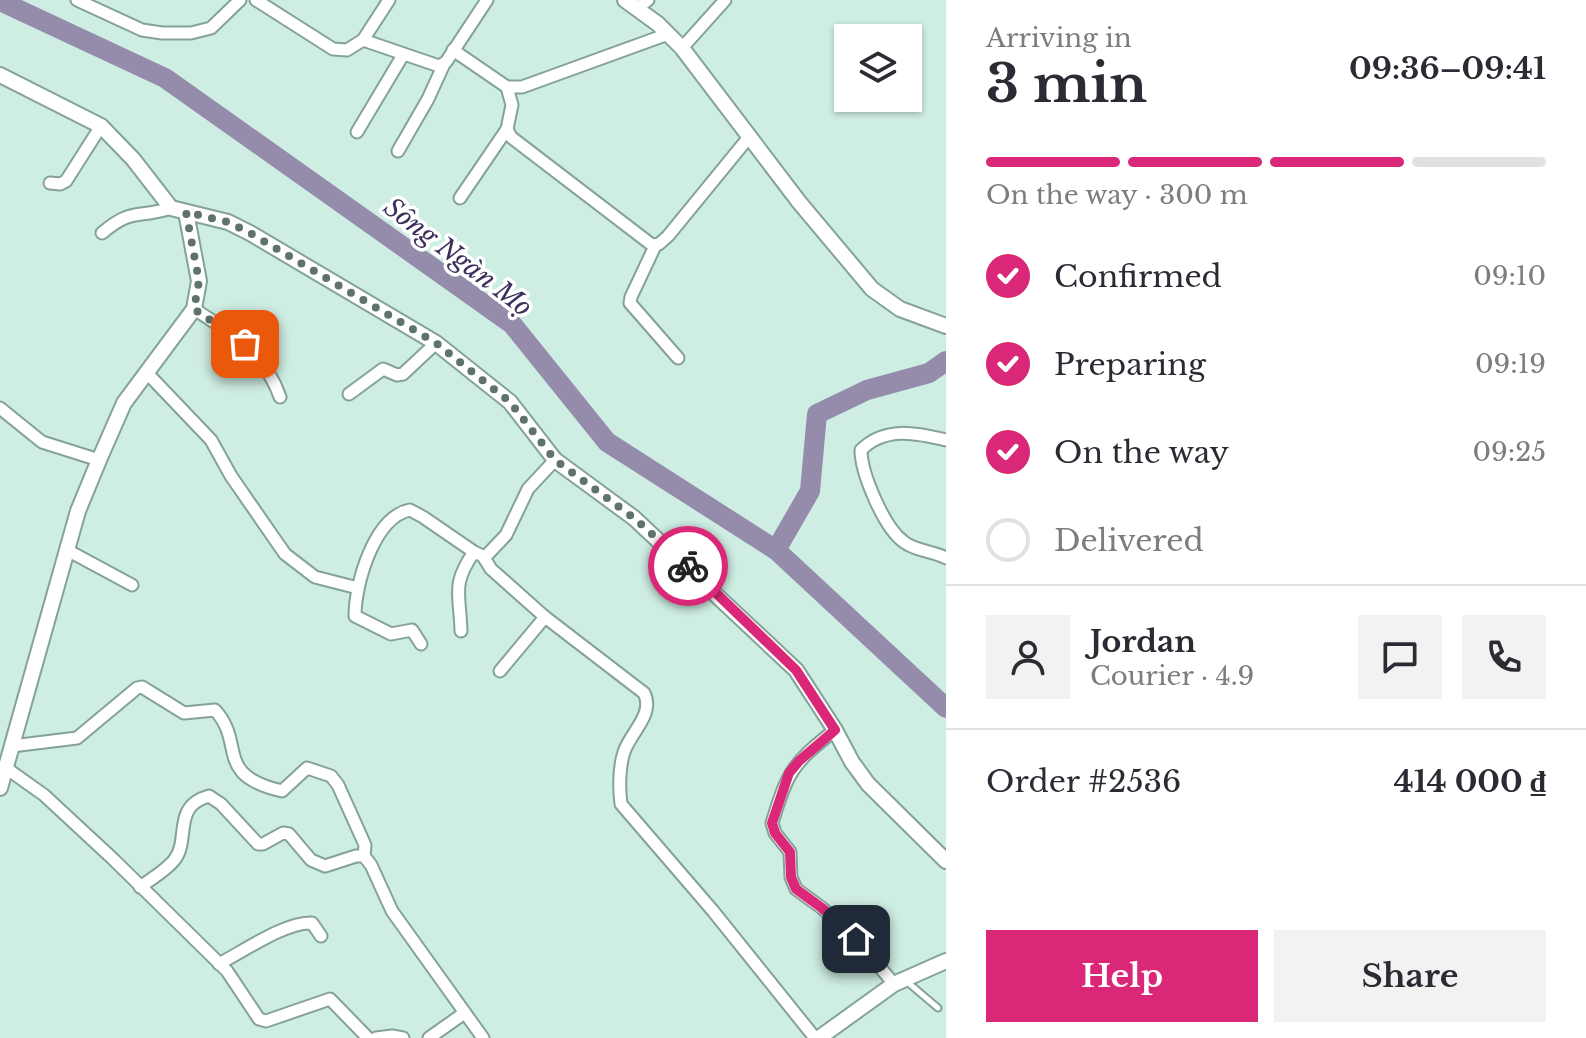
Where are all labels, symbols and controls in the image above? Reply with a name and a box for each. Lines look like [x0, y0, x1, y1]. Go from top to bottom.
text: Arriving in [986, 22, 1132, 54]
map controls [834, 24, 922, 112]
button: layers [834, 24, 922, 112]
text: 09:36–09:41 [1349, 50, 1546, 87]
text: 3 min [986, 52, 1147, 116]
text: On the way · 300 m [986, 179, 1248, 211]
water label: Sông Ngàn Mọ [377, 191, 539, 323]
icon: check [986, 254, 1030, 298]
text: Confirmed [1054, 258, 1222, 295]
text: 09:10 [1473, 260, 1546, 292]
pin [211, 310, 279, 378]
icon: bag [223, 322, 267, 366]
icon: check [986, 342, 1030, 386]
text: Preparing [1054, 346, 1206, 383]
text: 09:19 [1475, 348, 1546, 380]
icon: check [986, 430, 1030, 474]
text: On the way [1054, 434, 1229, 471]
text: 09:25 [1473, 436, 1546, 468]
text: Delivered [1054, 522, 1204, 559]
courier [648, 526, 728, 606]
icon: bike [666, 544, 710, 588]
button: person [986, 615, 1070, 699]
button: chat [1358, 615, 1442, 699]
button: phone [1462, 615, 1546, 699]
text: Jordan [1090, 623, 1196, 660]
text: Courier · 4.9 [1090, 660, 1254, 692]
text: Order #2536 [986, 763, 1181, 800]
text: 414 000 ₫ [1394, 763, 1546, 800]
pin [822, 905, 890, 973]
icon: home [834, 917, 878, 961]
button: Help [986, 930, 1258, 1022]
button: Share [1274, 930, 1546, 1022]

